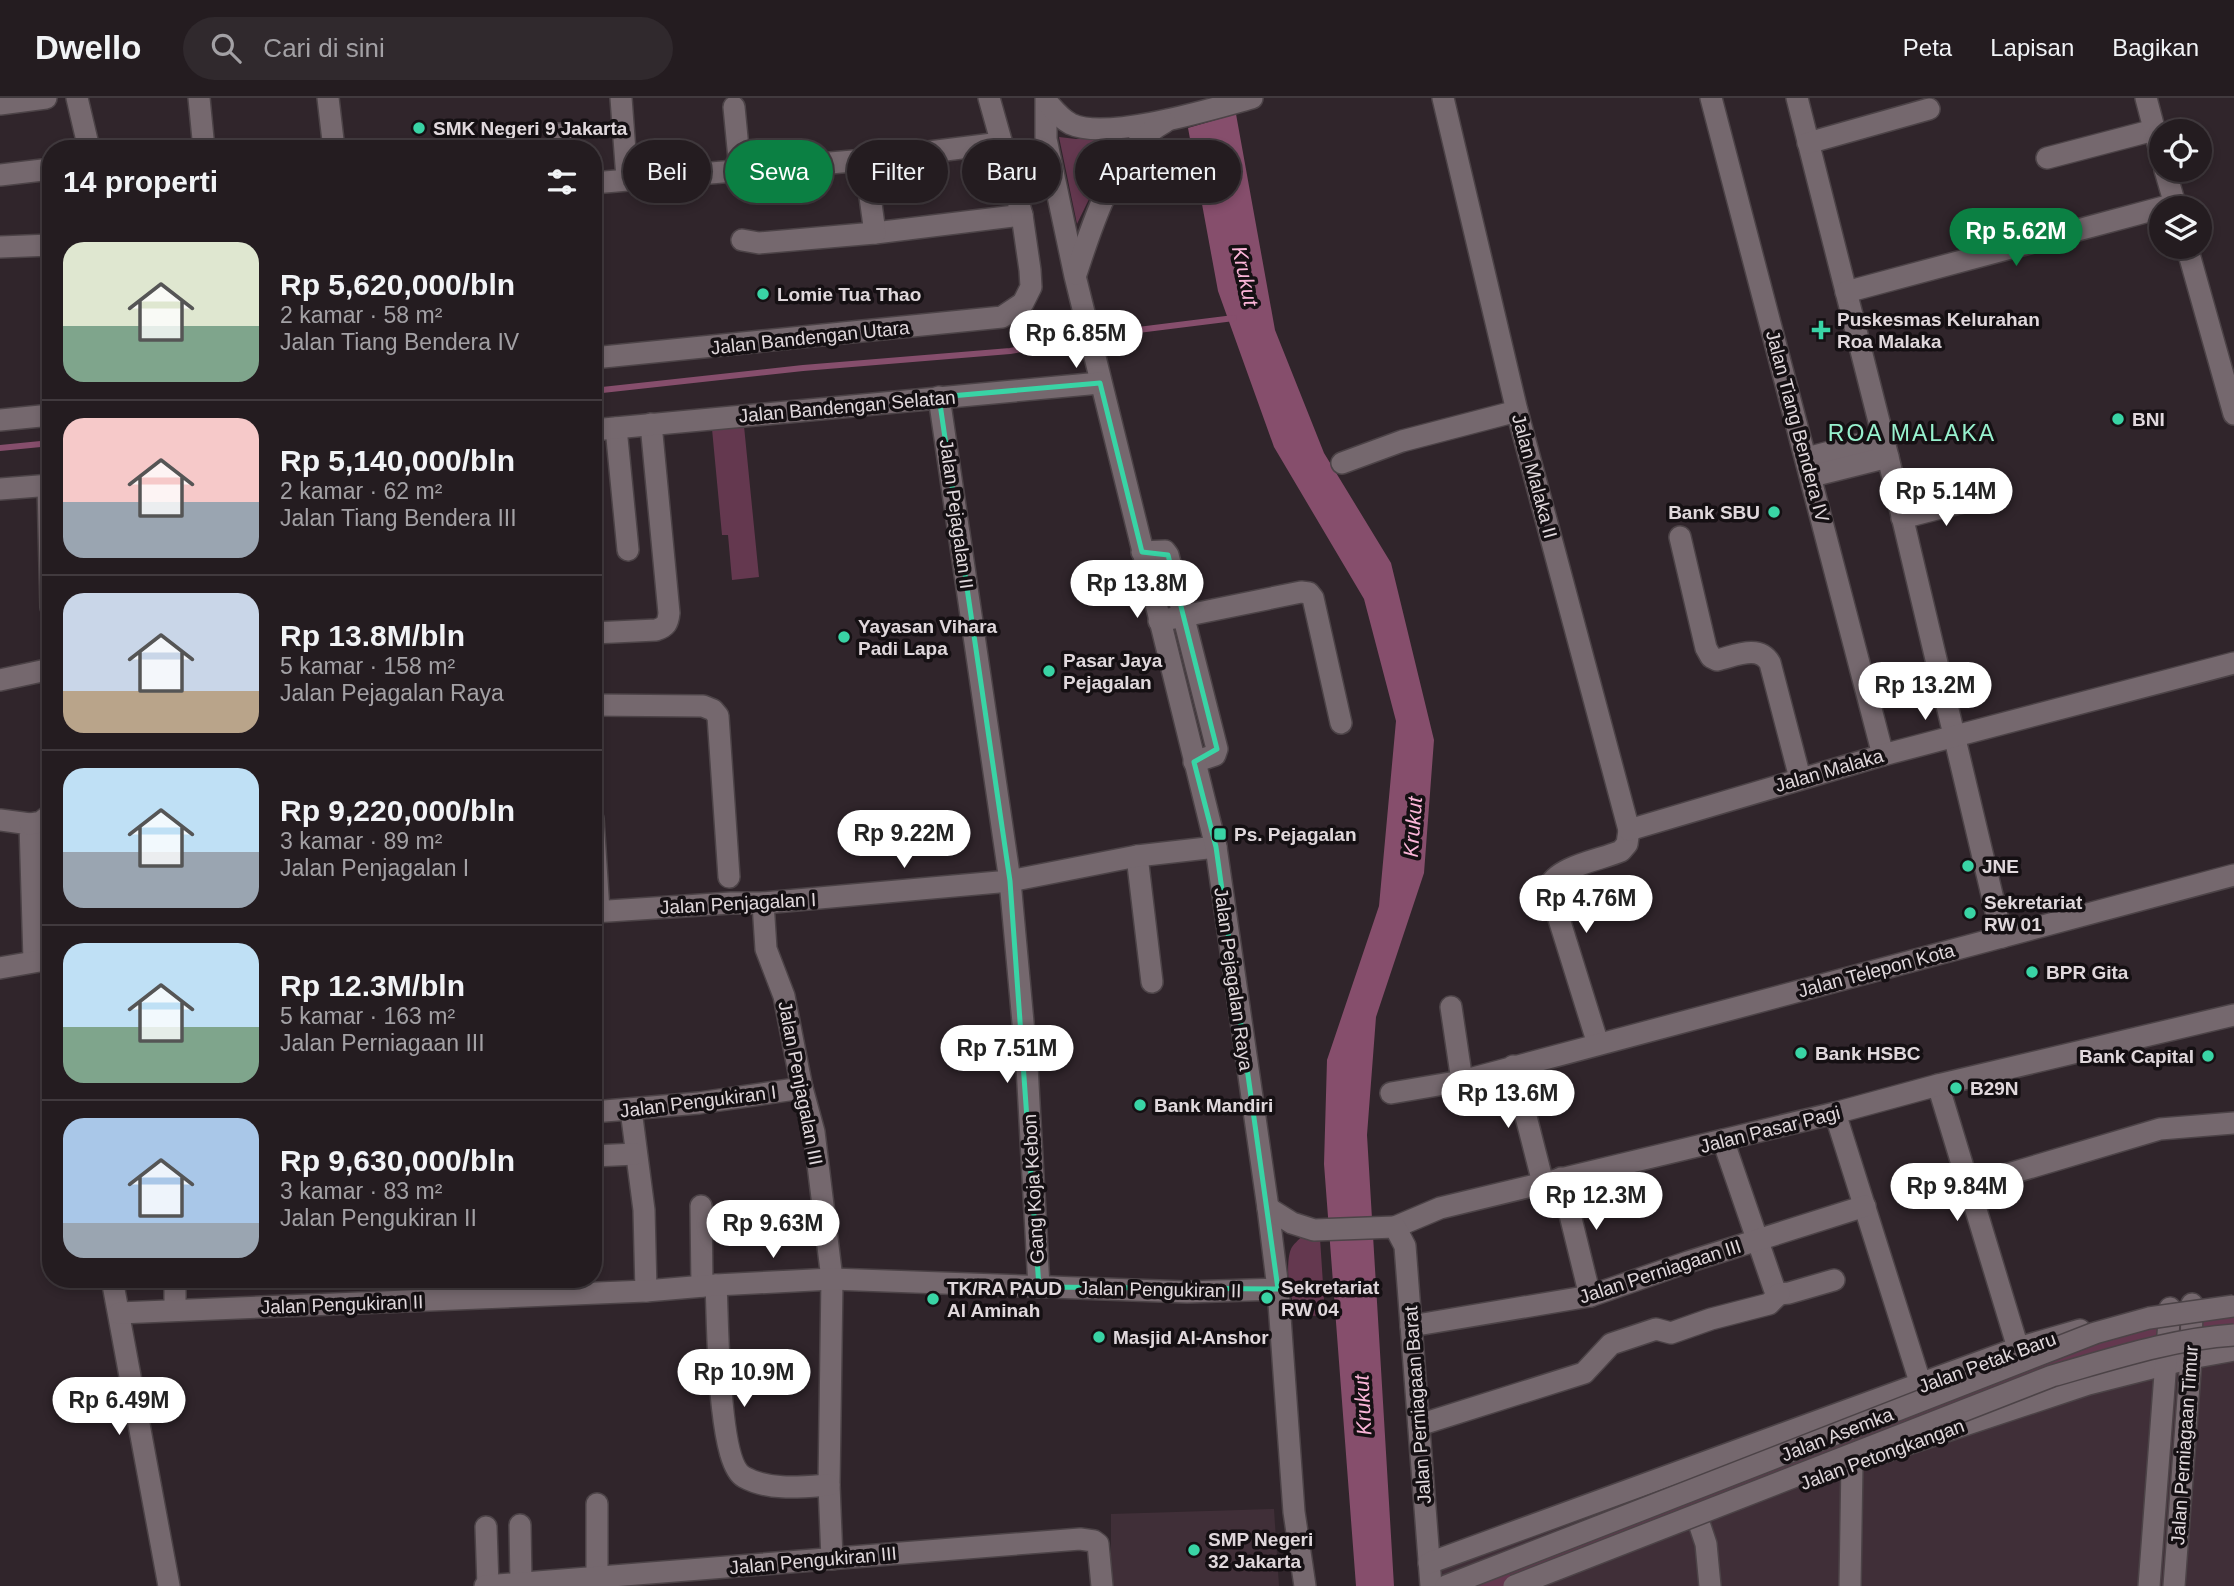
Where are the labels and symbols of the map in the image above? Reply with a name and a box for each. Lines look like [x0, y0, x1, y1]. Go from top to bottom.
place label: SMK Negeri 9 Jakarta [433, 118, 628, 139]
marker: SMK Negeri 9 Jakarta [411, 120, 427, 136]
pin: Rp 5.62M [1944, 208, 2088, 268]
water label: Krukut [1228, 244, 1263, 309]
place label: Lomie Tua Thao [777, 284, 921, 305]
marker: Lomie Tua Thao [755, 286, 771, 302]
place label: Puskesmas Kelurahan Roa Malaka [1837, 309, 2040, 352]
pin: Rp 6.85M [1004, 310, 1148, 370]
street label: Jalan Bandengan Utara [710, 317, 911, 358]
marker: Puskesmas Kelurahan Roa Malaka [1811, 320, 1831, 340]
street label: Jalan Tiang Bendera IV [1762, 328, 1833, 525]
street label: Jalan Bandengan Selatan [738, 387, 956, 426]
place label: BNI [2132, 409, 2165, 430]
marker: BNI [2110, 411, 2126, 427]
street label: Jalan Malaka II [1508, 412, 1561, 541]
district label: ROA MALAKA [1828, 420, 1996, 446]
street label: Jalan Pejagalan II [936, 438, 977, 590]
pin: Rp 5.14M [1874, 468, 2018, 528]
place label: Bank SBU [1668, 502, 1760, 523]
marker: Bank SBU [1766, 504, 1782, 520]
pin: Rp 13.8M [1065, 560, 1209, 620]
place label: Yayasan Vihara Padi Lapa [858, 616, 998, 659]
marker: Yayasan Vihara Padi Lapa [836, 629, 852, 645]
place label: Pasar Jaya Pejagalan [1063, 650, 1163, 693]
pin: Rp 13.2M [1853, 662, 1997, 722]
marker: Pasar Jaya Pejagalan [1041, 663, 1057, 679]
street label: Jalan Malaka [1772, 745, 1886, 796]
water label: Krukut [1399, 795, 1426, 858]
pin: Rp 9.22M [832, 810, 976, 870]
place label: Ps. Pejagalan [1234, 824, 1357, 845]
marker: Ps. Pejagalan [1212, 826, 1228, 842]
place label: JNE [1982, 856, 2019, 877]
marker: JNE [1960, 858, 1976, 874]
pin: Rp 4.76M [1514, 876, 1658, 935]
street label: Jalan Pejagalan Raya [1210, 886, 1257, 1072]
street label: Jalan Penjagalan I [659, 889, 817, 918]
place label: Sekretariat RW 01 [1984, 892, 2083, 935]
marker: Sekretariat RW 01 [1962, 905, 1978, 921]
street label: Jalan Telepon Kota [1796, 939, 1957, 1001]
place label: BPR Gita [2046, 962, 2129, 983]
marker: BPR Gita [2024, 964, 2040, 980]
street label: Jalan Penjagalan III [774, 999, 827, 1167]
pin: Rp 7.51M [935, 1026, 1079, 1085]
place label: Bank HSBC [1815, 1043, 1921, 1064]
marker: Bank HSBC [1793, 1045, 1809, 1061]
place label: Bank Capital [2079, 1046, 2194, 1067]
marker: Bank Capital [2200, 1048, 2216, 1064]
pin: Rp 13.6M [1436, 1070, 1580, 1130]
place label: B29N [1970, 1078, 2019, 1099]
marker: B29N [1948, 1080, 1964, 1096]
street label: Jalan Pengukiran I [619, 1081, 777, 1122]
place label: Bank Mandiri [1154, 1095, 1273, 1116]
marker: Bank Mandiri [1132, 1097, 1148, 1113]
street label: Jalan Pasar Pagi [1698, 1102, 1842, 1157]
street label: Gang Koja Kebon [1019, 1114, 1048, 1264]
pin: Rp 9.84M [1885, 1164, 2029, 1223]
pin: Rp 12.3M [1524, 1172, 1668, 1232]
pin: Rp 9.63M [701, 1200, 845, 1260]
street label: Jalan Perniagaan III [1577, 1235, 1744, 1308]
place label: Sekretariat RW 04 [1281, 1277, 1380, 1320]
place label: TK/RA PAUD Al Aminah [947, 1278, 1062, 1321]
street label: Jalan Pengukiran II [1078, 1278, 1241, 1301]
marker: Sekretariat RW 04 [1259, 1290, 1275, 1306]
street label: Jalan Pengukiran II [260, 1291, 424, 1318]
marker: TK/RA PAUD Al Aminah [925, 1291, 941, 1307]
street label: Jalan Perniagaan Barat [1400, 1304, 1435, 1505]
place label: Masjid Al-Anshor [1113, 1327, 1269, 1348]
street label: Jalan Petak Baru [1916, 1328, 2059, 1397]
marker: Masjid Al-Anshor [1091, 1329, 1107, 1345]
street label: Jalan Perniagaan Timur [2167, 1344, 2202, 1546]
pin: Rp 10.9M [672, 1350, 816, 1409]
water label: Krukut [1349, 1373, 1376, 1436]
pin: Rp 6.49M [47, 1378, 191, 1437]
street label: Jalan Asemka [1778, 1403, 1897, 1465]
street label: Jalan Petongkangan [1797, 1415, 1967, 1494]
place label: SMP Negeri 32 Jakarta [1208, 1529, 1313, 1572]
marker: SMP Negeri 32 Jakarta [1186, 1542, 1202, 1558]
street label: Jalan Pengukiran III [728, 1543, 898, 1578]

